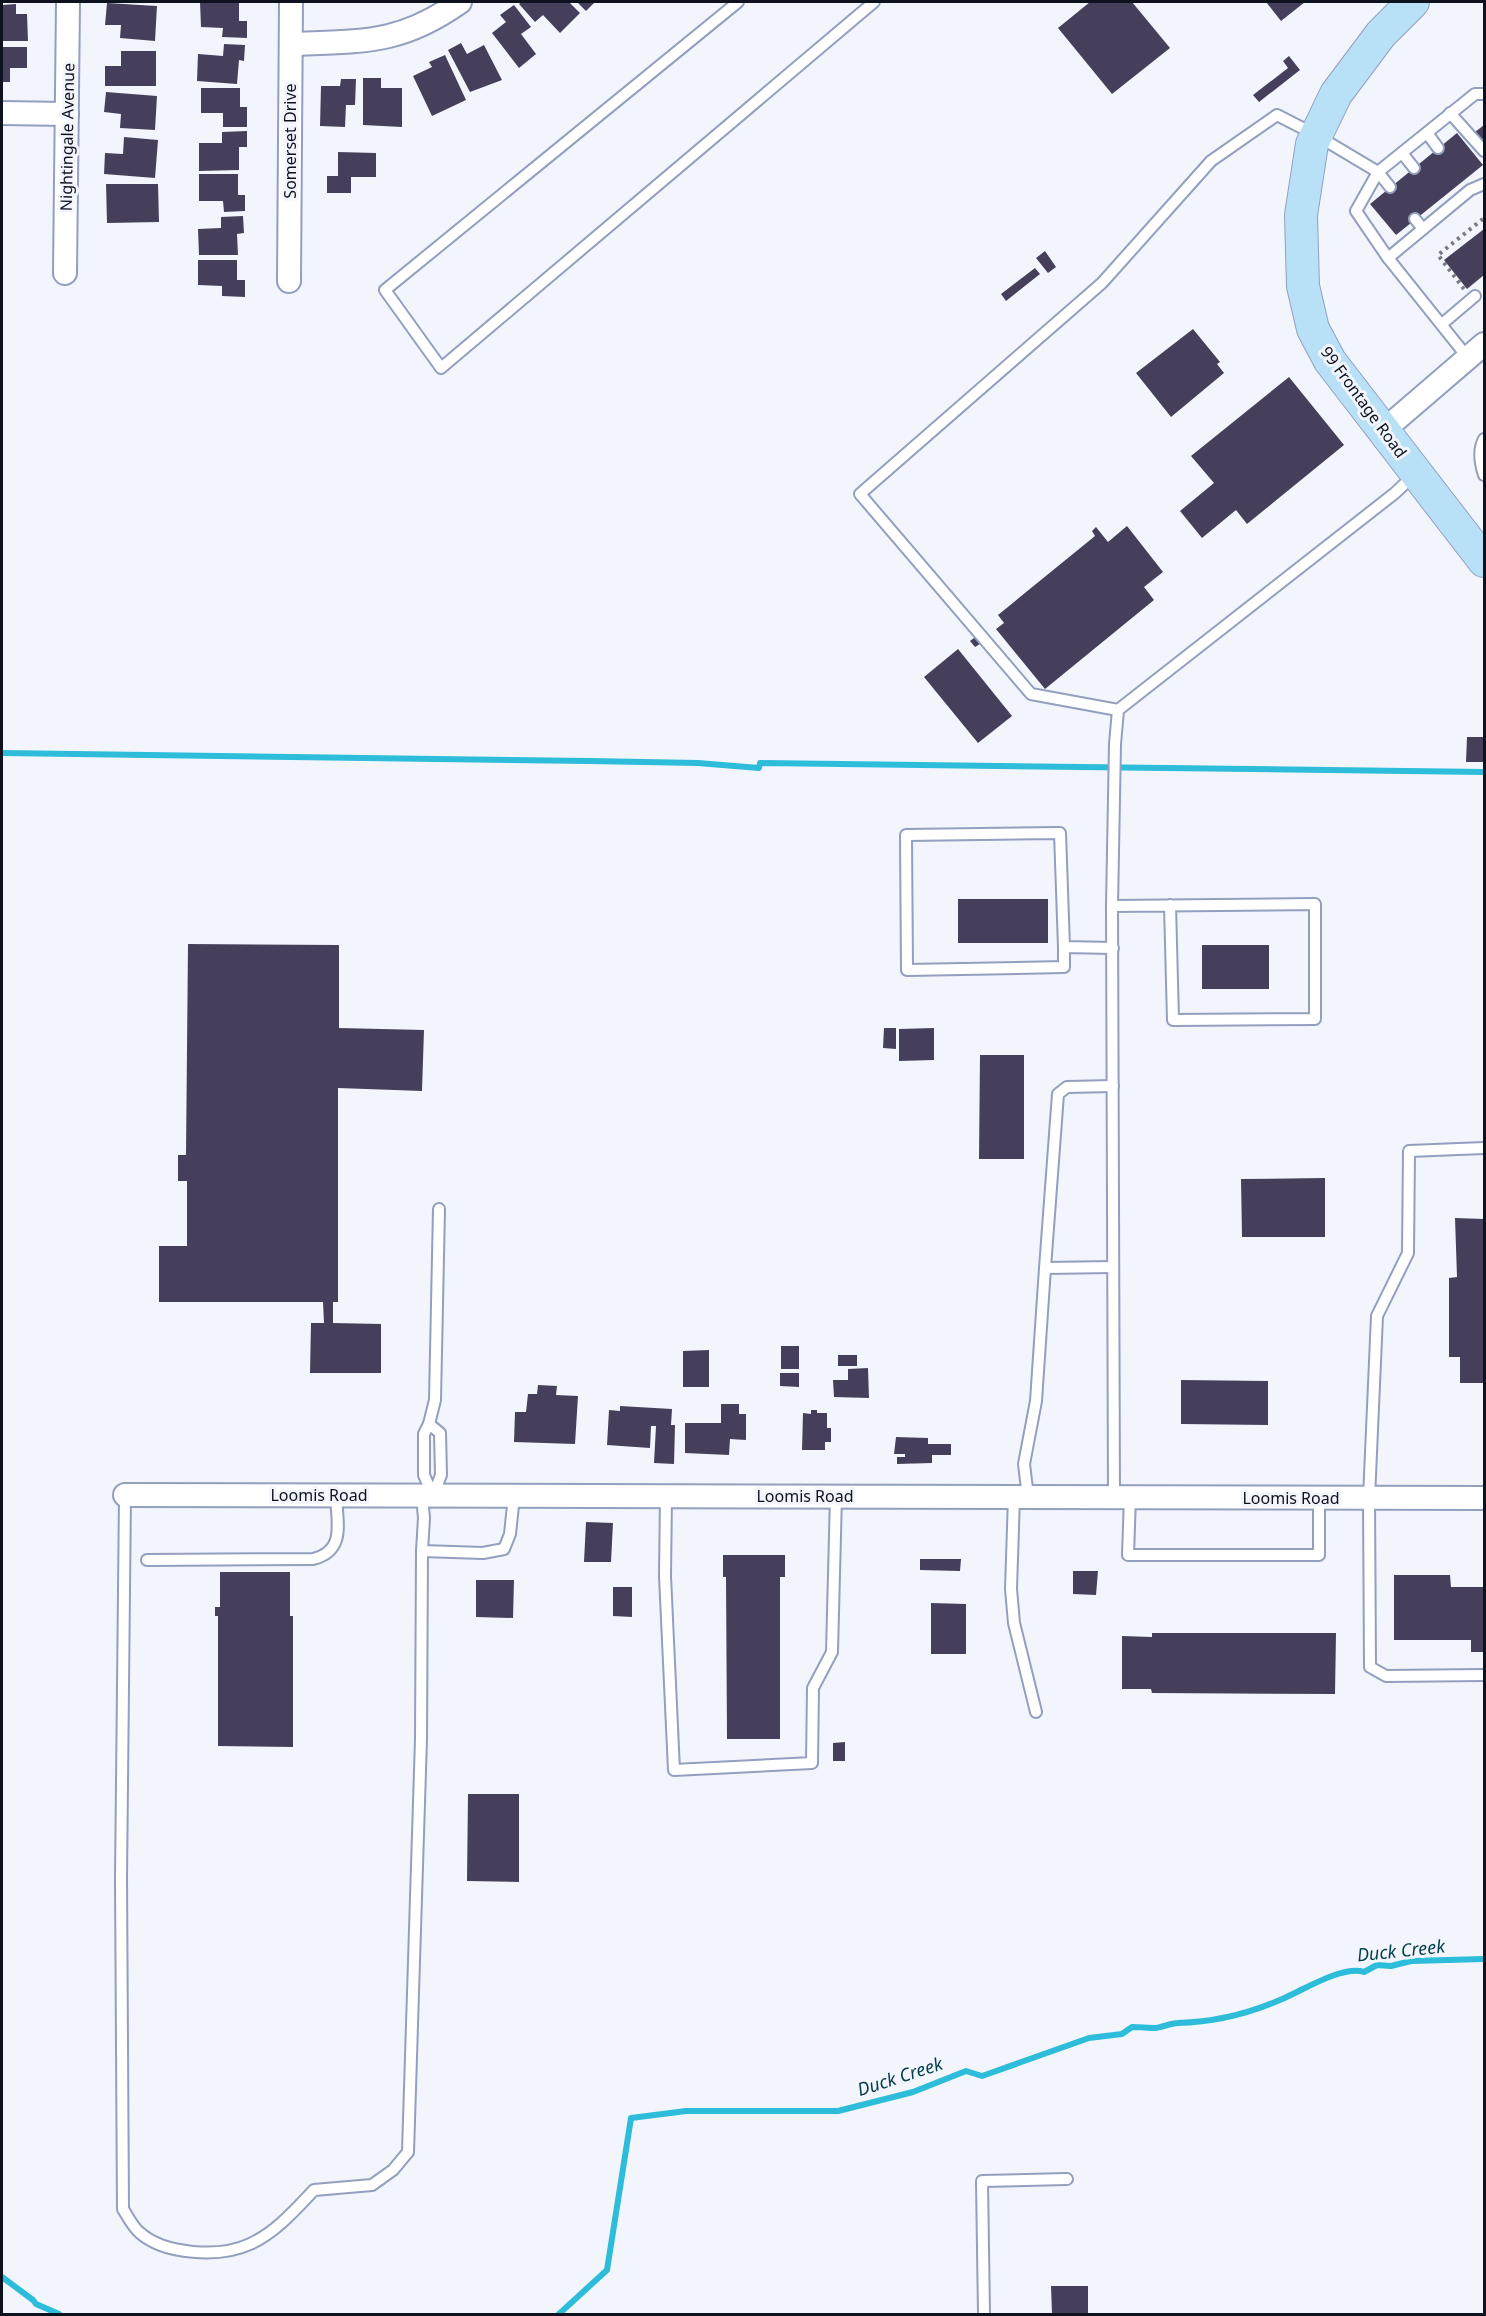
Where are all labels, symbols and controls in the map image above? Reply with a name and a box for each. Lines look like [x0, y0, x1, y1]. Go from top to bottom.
street label: Nightingale Avenue [55, 63, 79, 211]
street label: Somerset Drive [279, 83, 301, 199]
street label: 99 Frontage Road [1316, 342, 1412, 462]
street label: Loomis Road [270, 1484, 368, 1506]
street label: Loomis Road [756, 1485, 854, 1507]
street label: Loomis Road [1242, 1487, 1340, 1509]
water label: Duck Creek [1356, 1933, 1447, 1967]
water label: Duck Creek [854, 2051, 946, 2101]

